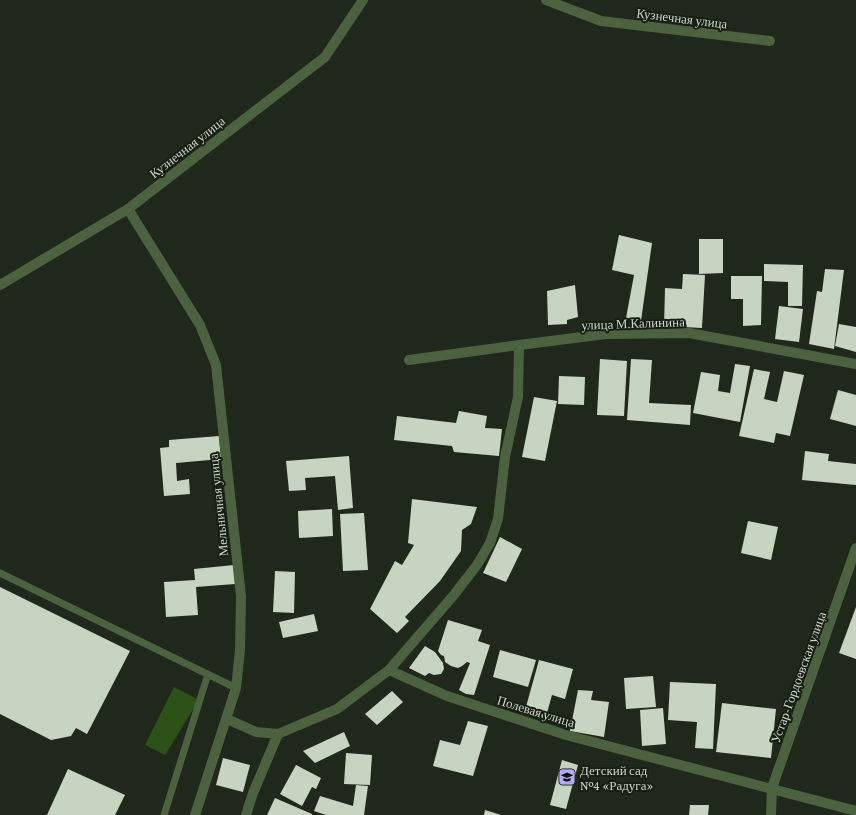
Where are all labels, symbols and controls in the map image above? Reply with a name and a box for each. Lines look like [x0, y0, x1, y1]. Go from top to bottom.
street label: Кузнечная улица [636, 5, 728, 32]
street label: Кузнечная улица [147, 113, 228, 181]
street label: улица М.Калинина [581, 314, 685, 333]
street label: Мельничная улица [206, 453, 231, 557]
street label: Устар-Гордоевская улица [768, 609, 829, 745]
street label: Полевая улица [495, 693, 577, 730]
place label: Детский сад №4 «Радуга» [580, 763, 654, 793]
school or university icon: Детский сад №4 «Радуга» [557, 767, 577, 787]

